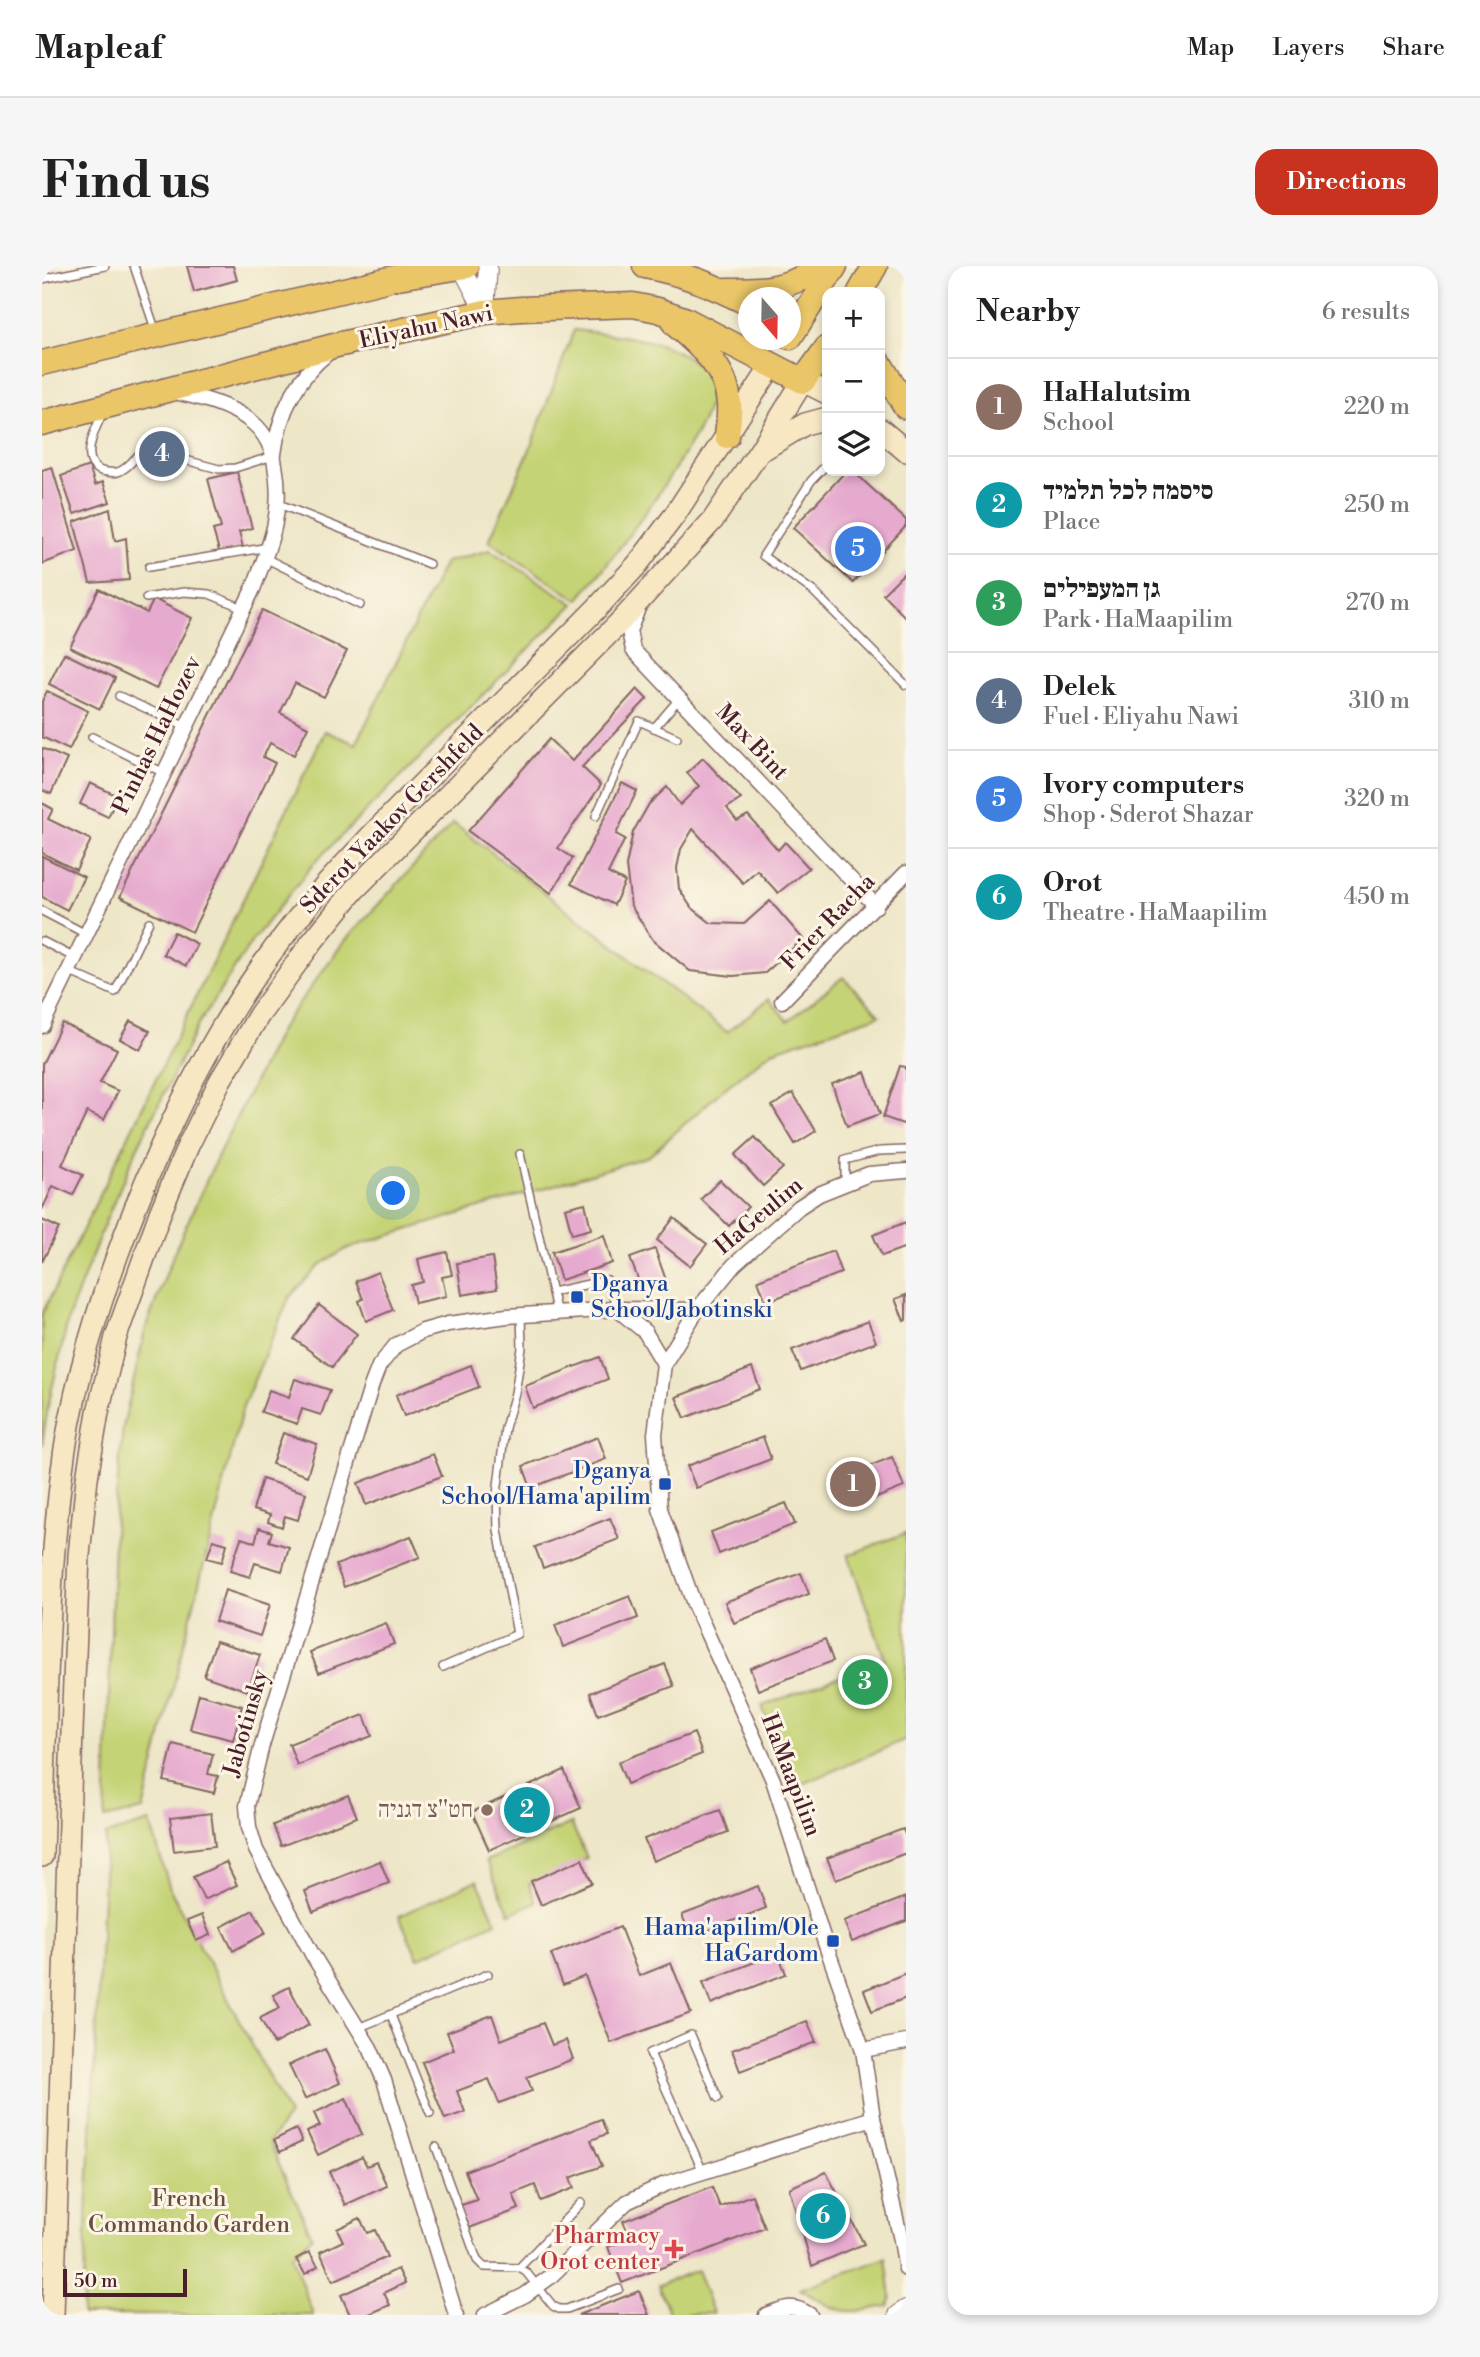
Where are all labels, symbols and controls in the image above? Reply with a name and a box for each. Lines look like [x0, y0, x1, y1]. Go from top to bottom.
text: Mapleaf [35, 28, 162, 69]
text: Map [1187, 33, 1234, 63]
text: Layers [1272, 33, 1344, 63]
text: Share [1382, 33, 1445, 63]
button: Directions [1255, 149, 1438, 215]
text: Find us [42, 152, 211, 213]
north arrow [738, 287, 801, 350]
map controls [822, 287, 885, 476]
button: + [822, 287, 885, 350]
text: Nearby [976, 293, 1080, 331]
text: 6 results [1322, 298, 1410, 326]
street label: Eliyahu Nawi [356, 299, 496, 355]
button: − [822, 350, 885, 413]
text: HaHalutsim [1043, 377, 1191, 409]
text: 1 [993, 393, 1005, 421]
text: 220 m [1344, 393, 1410, 421]
text: School [1043, 409, 1114, 437]
button: layers [822, 413, 885, 476]
pin: 4 [139, 428, 185, 480]
text: סיסמה לכל תלמיד [1043, 475, 1214, 507]
text: 2 [992, 491, 1006, 519]
text: 250 m [1344, 491, 1410, 519]
text: Place [1043, 508, 1100, 536]
pin: 5 [835, 523, 881, 575]
text: גן המעפילים [1043, 573, 1160, 605]
text: 3 [992, 589, 1006, 617]
text: 270 m [1346, 589, 1410, 617]
text: Park · HaMaapilim [1043, 606, 1233, 634]
street label: Pinhas HaHozev [107, 651, 208, 819]
text: Delek [1043, 671, 1116, 703]
text: 4 [991, 687, 1007, 715]
text: 310 m [1349, 687, 1410, 715]
street label: Max Bint [710, 698, 794, 786]
text: Fuel · Eliyahu Nawi [1043, 703, 1239, 731]
street label: Sderot Yaakov Gershfeld [294, 718, 490, 920]
text: Ivory computers [1043, 769, 1244, 801]
text: 5 [992, 785, 1006, 813]
text: 320 m [1344, 785, 1410, 813]
text: Shop · Sderot Shazar [1043, 801, 1254, 829]
street label: Frier Racha [775, 867, 881, 976]
text: Orot [1043, 867, 1102, 899]
text: 6 [992, 883, 1006, 911]
text: 450 m [1344, 883, 1410, 911]
text: Theatre · HaMaapilim [1043, 899, 1268, 927]
street label: HaGeulim [709, 1171, 809, 1261]
your location [376, 1176, 410, 1210]
place label: Dganya School/Jabotinski [591, 1270, 773, 1324]
marker: Dganya School/Jabotinski [569, 1289, 585, 1305]
place label: Dganya School/Hama'apilim [442, 1457, 651, 1511]
pin: 1 [830, 1458, 876, 1510]
marker: Dganya School/Hama'apilim [657, 1476, 673, 1492]
pin: 3 [842, 1656, 888, 1708]
street label: Jabotinsky [217, 1666, 275, 1781]
street label: HaMaapilim [755, 1710, 827, 1840]
pin: 2 [504, 1784, 550, 1836]
place label: חט''צ דגניה [378, 1796, 473, 1824]
marker: חט''צ דגניה [479, 1802, 495, 1818]
place label: Hama'apilim/Ole HaGardom [644, 1914, 819, 1968]
marker: Hama'apilim/Ole HaGardom [825, 1933, 841, 1949]
park label: French Commando Garden [88, 2185, 290, 2239]
pin: 6 [800, 2190, 846, 2242]
place label: Pharmacy Orot center [540, 2222, 661, 2276]
marker: Pharmacy Orot center [666, 2241, 682, 2257]
scale bar [63, 2266, 187, 2298]
text: 50 m [74, 2269, 118, 2293]

